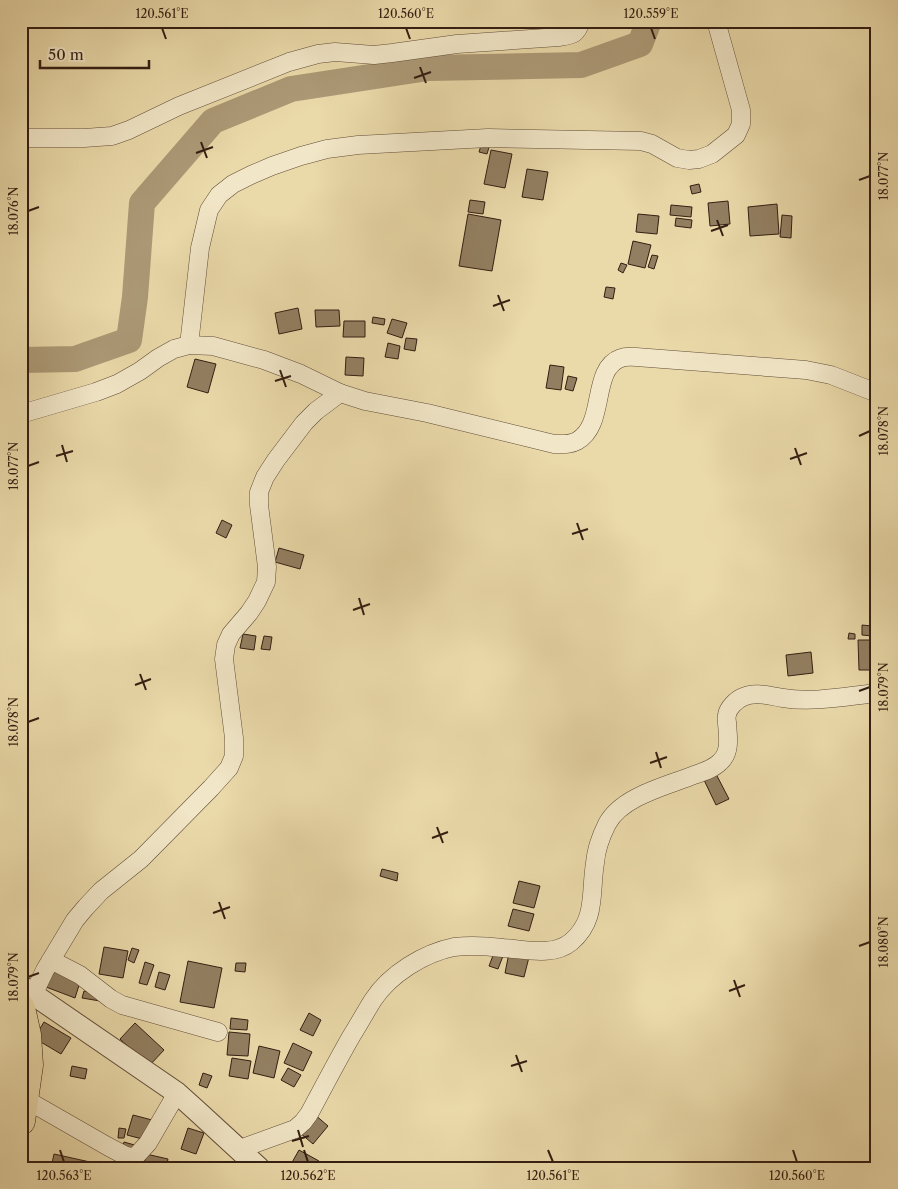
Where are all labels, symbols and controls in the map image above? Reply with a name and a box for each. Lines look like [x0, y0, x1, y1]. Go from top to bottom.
text: 120.561°E [135, 6, 189, 21]
text: 120.560°E [378, 6, 434, 21]
text: 120.559°E [624, 6, 678, 21]
scale bar [40, 38, 149, 70]
text: 50 m [48, 45, 84, 64]
text: 18.077°N [876, 152, 891, 200]
text: 18.076°N [6, 186, 21, 236]
text: 18.078°N [876, 406, 891, 456]
text: 18.077°N [6, 442, 21, 490]
text: 18.079°N [876, 662, 891, 712]
text: 18.078°N [6, 697, 21, 747]
text: 18.080°N [876, 916, 891, 968]
text: 18.079°N [6, 952, 21, 1002]
text: 120.563°E [37, 1168, 91, 1183]
text: 120.562°E [280, 1168, 336, 1183]
text: 120.561°E [526, 1168, 580, 1183]
text: 120.560°E [769, 1168, 825, 1183]

